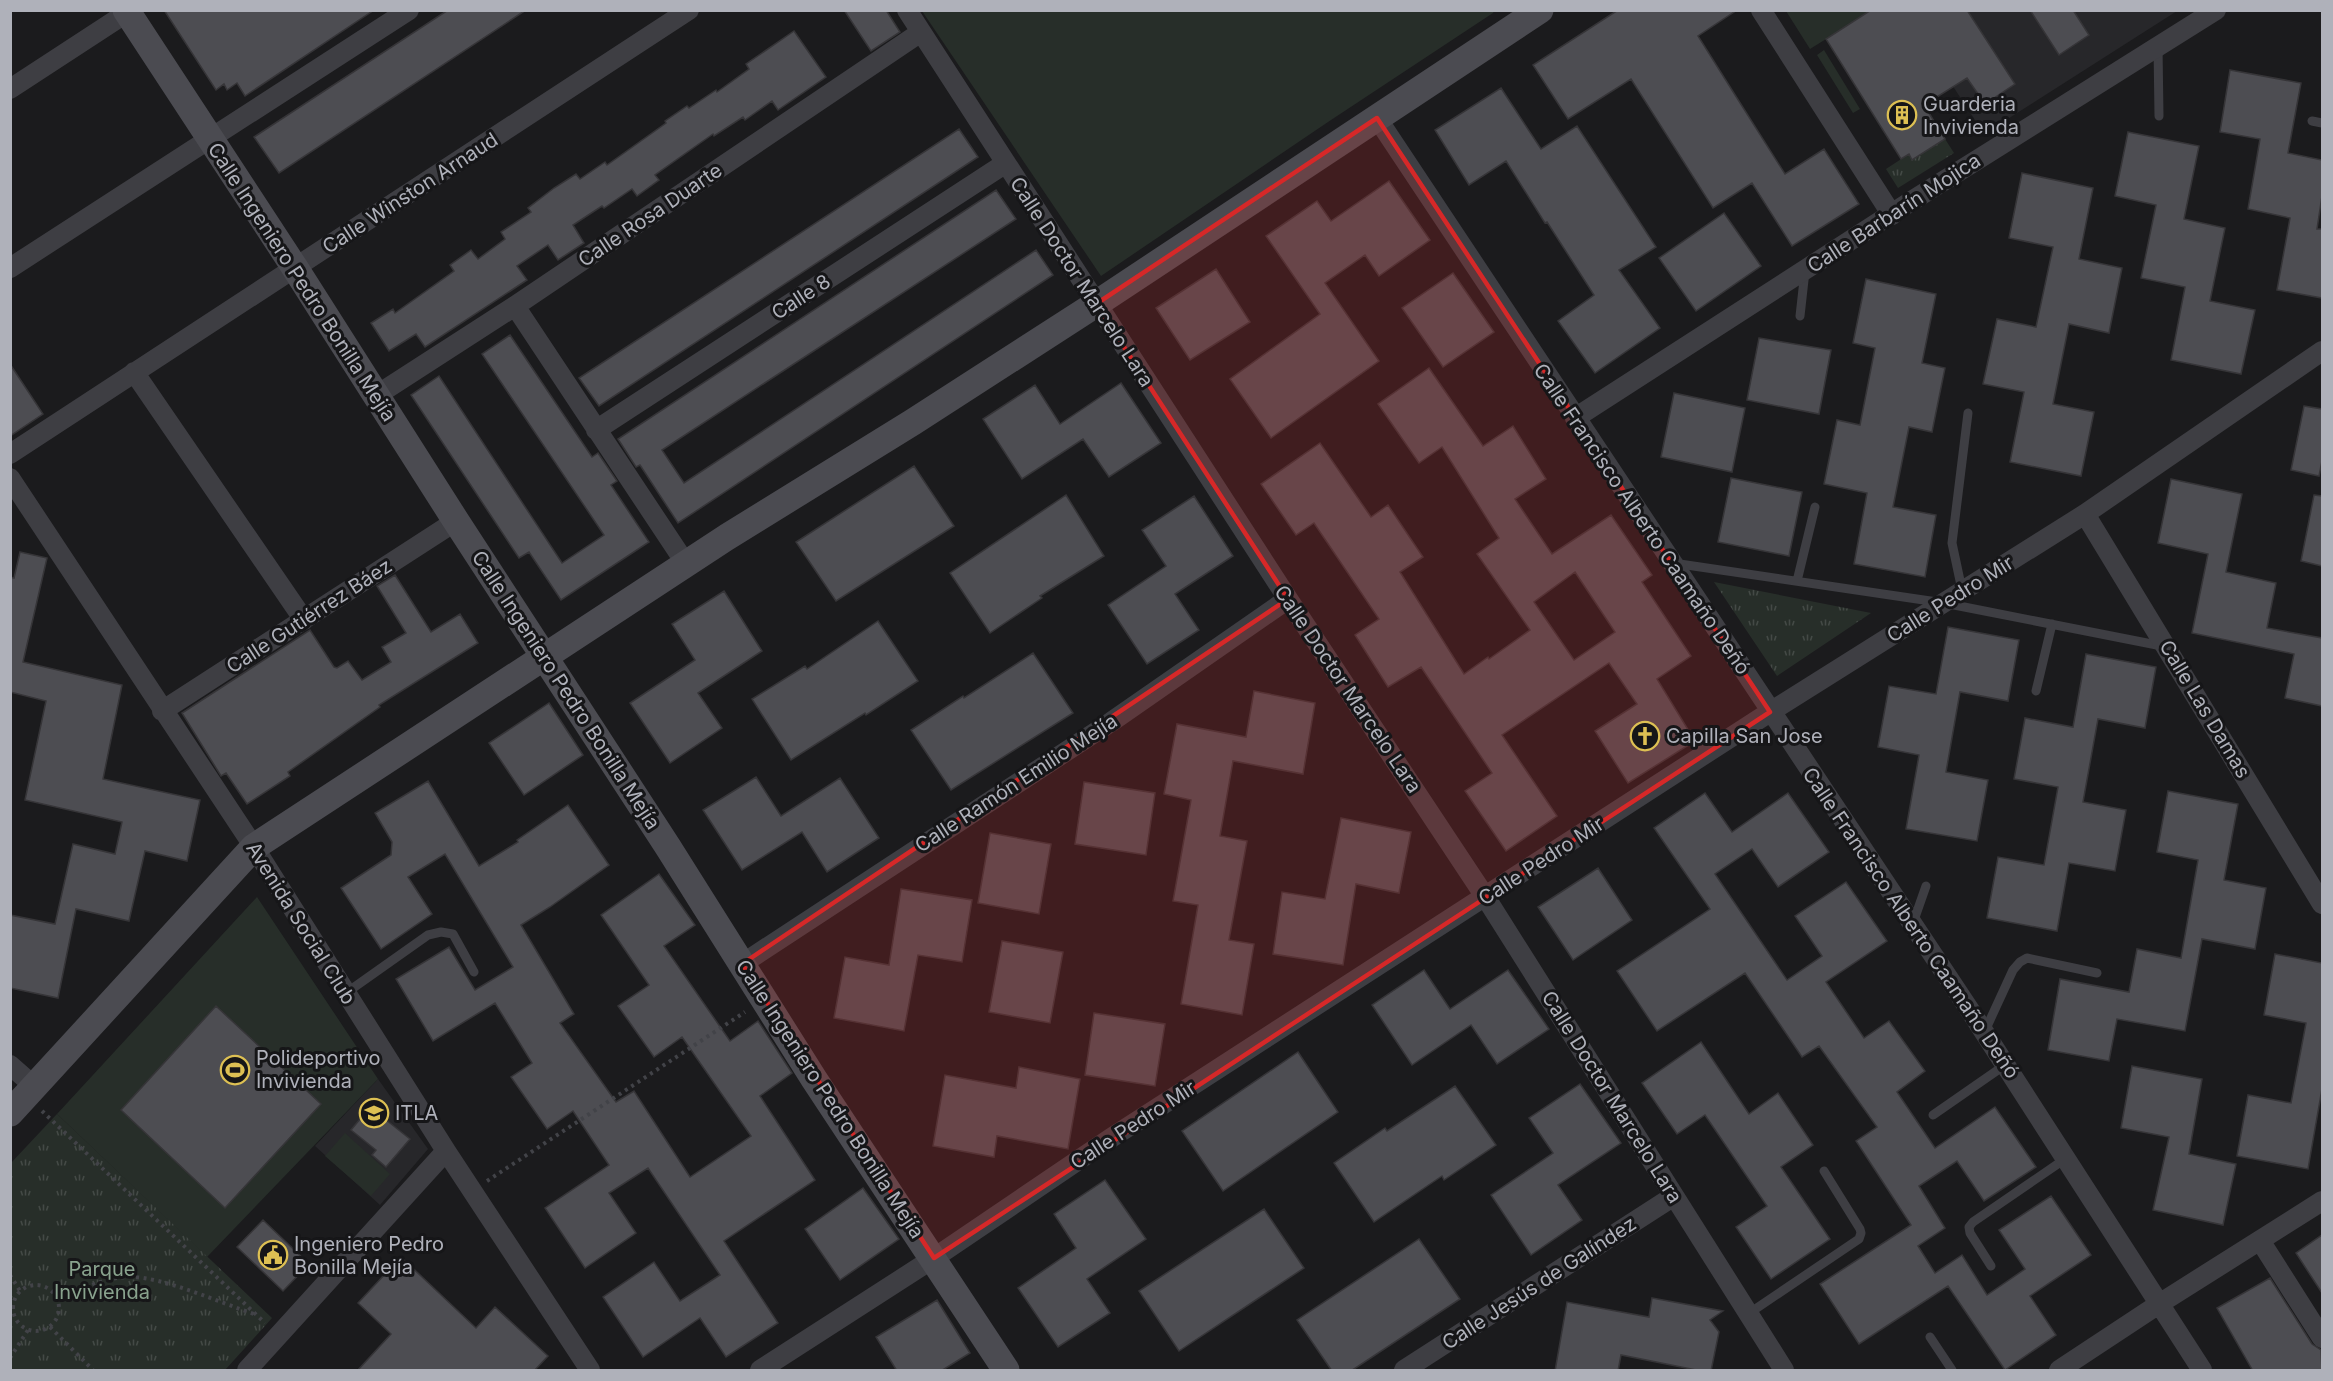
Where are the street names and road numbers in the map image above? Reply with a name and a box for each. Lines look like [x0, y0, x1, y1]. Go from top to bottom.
street label: Calle Winston Arnaud [318, 127, 502, 259]
street label: Calle Ingeniero Pedro Bonilla Mejía [203, 138, 401, 426]
street label: Calle Barbarín Mojica [1803, 148, 1985, 278]
street label: Calle Rosa Duarte [574, 158, 726, 272]
street label: Calle Doctor Marcelo Lara [1005, 173, 1159, 391]
street label: Calle 8 [767, 269, 835, 325]
street label: Calle Francisco Alberto Caamaño Deñó [1529, 359, 1755, 679]
street label: Calle Ingeniero Pedro Bonilla Mejía [467, 546, 665, 834]
street label: Calle Pedro Mir [1882, 550, 2018, 648]
street label: Calle Gutiérrez Báez [222, 554, 396, 678]
street label: Calle Doctor Marcelo Lara [1269, 581, 1427, 797]
street label: Calle Las Damas [2154, 636, 2256, 782]
street label: Calle Ramón Emilio Mejía [910, 709, 1122, 857]
street label: Calle Francisco Alberto Caamaño Deñó [1798, 763, 2024, 1083]
street label: Calle Pedro Mir [1474, 811, 1609, 910]
street label: Avenida Social Club [241, 837, 361, 1009]
street label: Calle Ingeniero Pedro Bonilla Mejía [731, 955, 929, 1243]
street label: Calle Doctor Marcelo Lara [1537, 987, 1687, 1207]
street label: Calle Pedro Mir [1066, 1075, 1201, 1174]
street label: Calle Jesús de Galíndez [1438, 1211, 1640, 1355]

